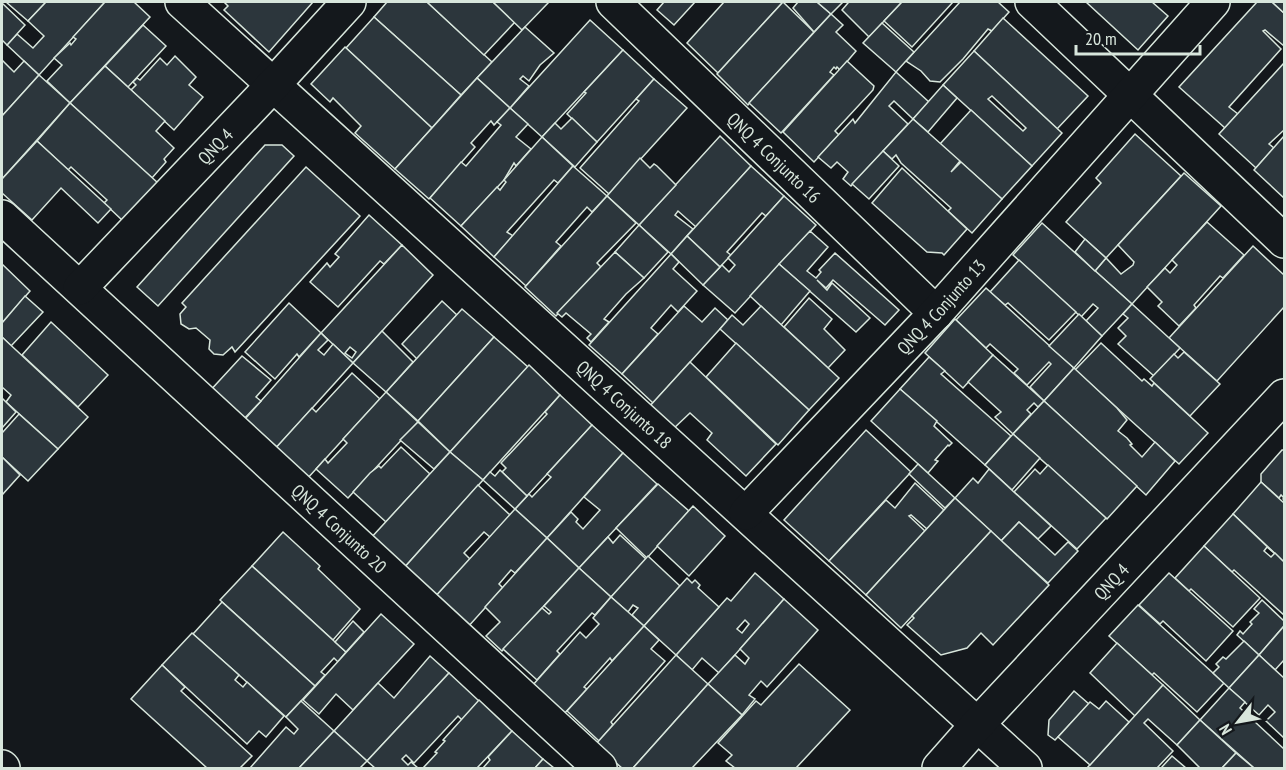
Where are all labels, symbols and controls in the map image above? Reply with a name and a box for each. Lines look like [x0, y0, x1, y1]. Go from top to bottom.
scale bar [1076, 18, 1200, 56]
text: 20 m [1085, 27, 1117, 50]
street label: QNQ 4 Conjunto 16 [723, 107, 826, 208]
street label: QNQ 4 [192, 123, 238, 169]
street label: QNQ 4 Conjunto 13 [892, 254, 990, 359]
street label: QNQ 4 Conjunto 18 [572, 355, 677, 453]
street label: QNQ 4 Conjunto 20 [287, 479, 392, 577]
street label: QNQ 4 [1089, 558, 1134, 604]
north arrow [1208, 692, 1268, 752]
text: N [1214, 721, 1236, 739]

